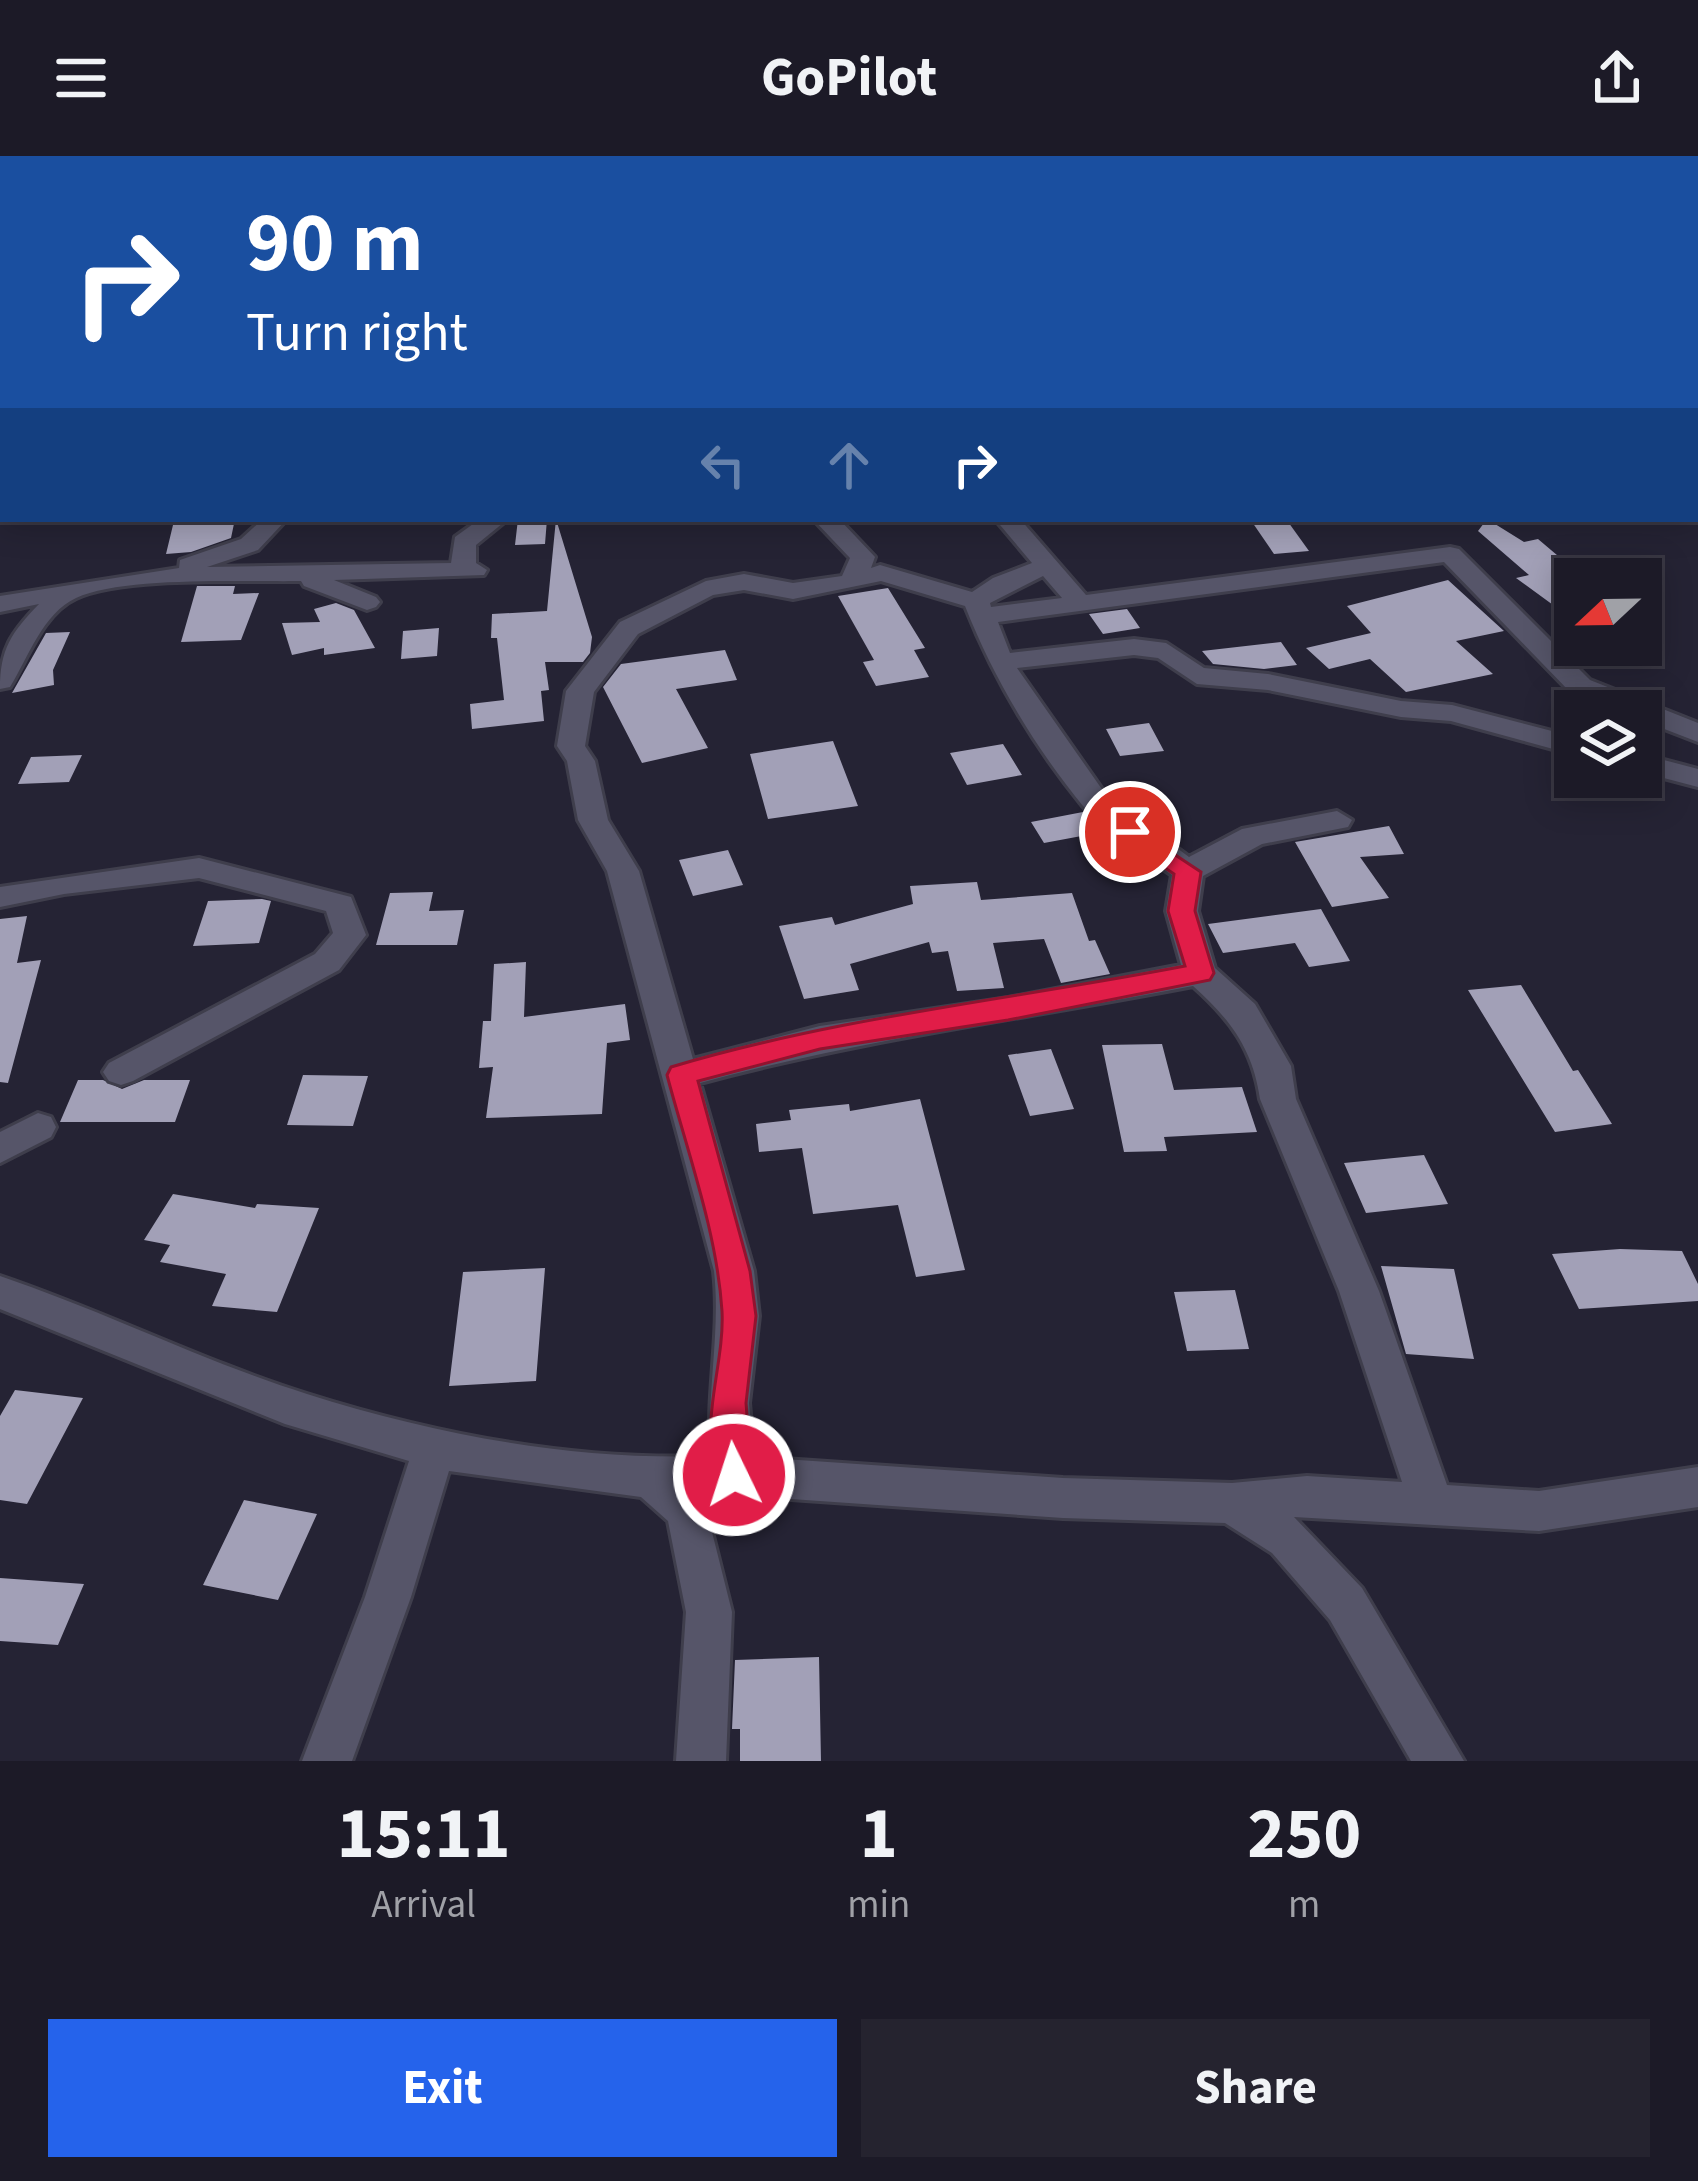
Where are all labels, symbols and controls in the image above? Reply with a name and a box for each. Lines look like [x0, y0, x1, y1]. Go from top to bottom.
text: GoPilot [761, 40, 937, 117]
icon: menu [48, 45, 114, 111]
icon: share [1584, 45, 1650, 111]
text: 90 m [246, 184, 424, 304]
icon: right [48, 204, 204, 360]
text: Turn right [246, 295, 468, 372]
icon: left [690, 432, 756, 498]
icon: ahead [816, 432, 882, 498]
icon: right [942, 432, 1008, 498]
north arrow [1554, 558, 1662, 666]
map controls [1554, 558, 1662, 798]
button: layers [1554, 690, 1662, 798]
pin [1079, 781, 1181, 883]
icon: arrive [1097, 799, 1163, 865]
position arrow [671, 1412, 797, 1538]
text: 15:11 [337, 1783, 510, 1886]
text: 1 [860, 1783, 898, 1886]
text: 250 [1247, 1783, 1361, 1886]
text: Arrival [371, 1877, 476, 1933]
text: min [847, 1877, 910, 1933]
text: m [1288, 1877, 1320, 1933]
button: Exit [48, 2019, 837, 2157]
button: Share [861, 2019, 1650, 2157]

